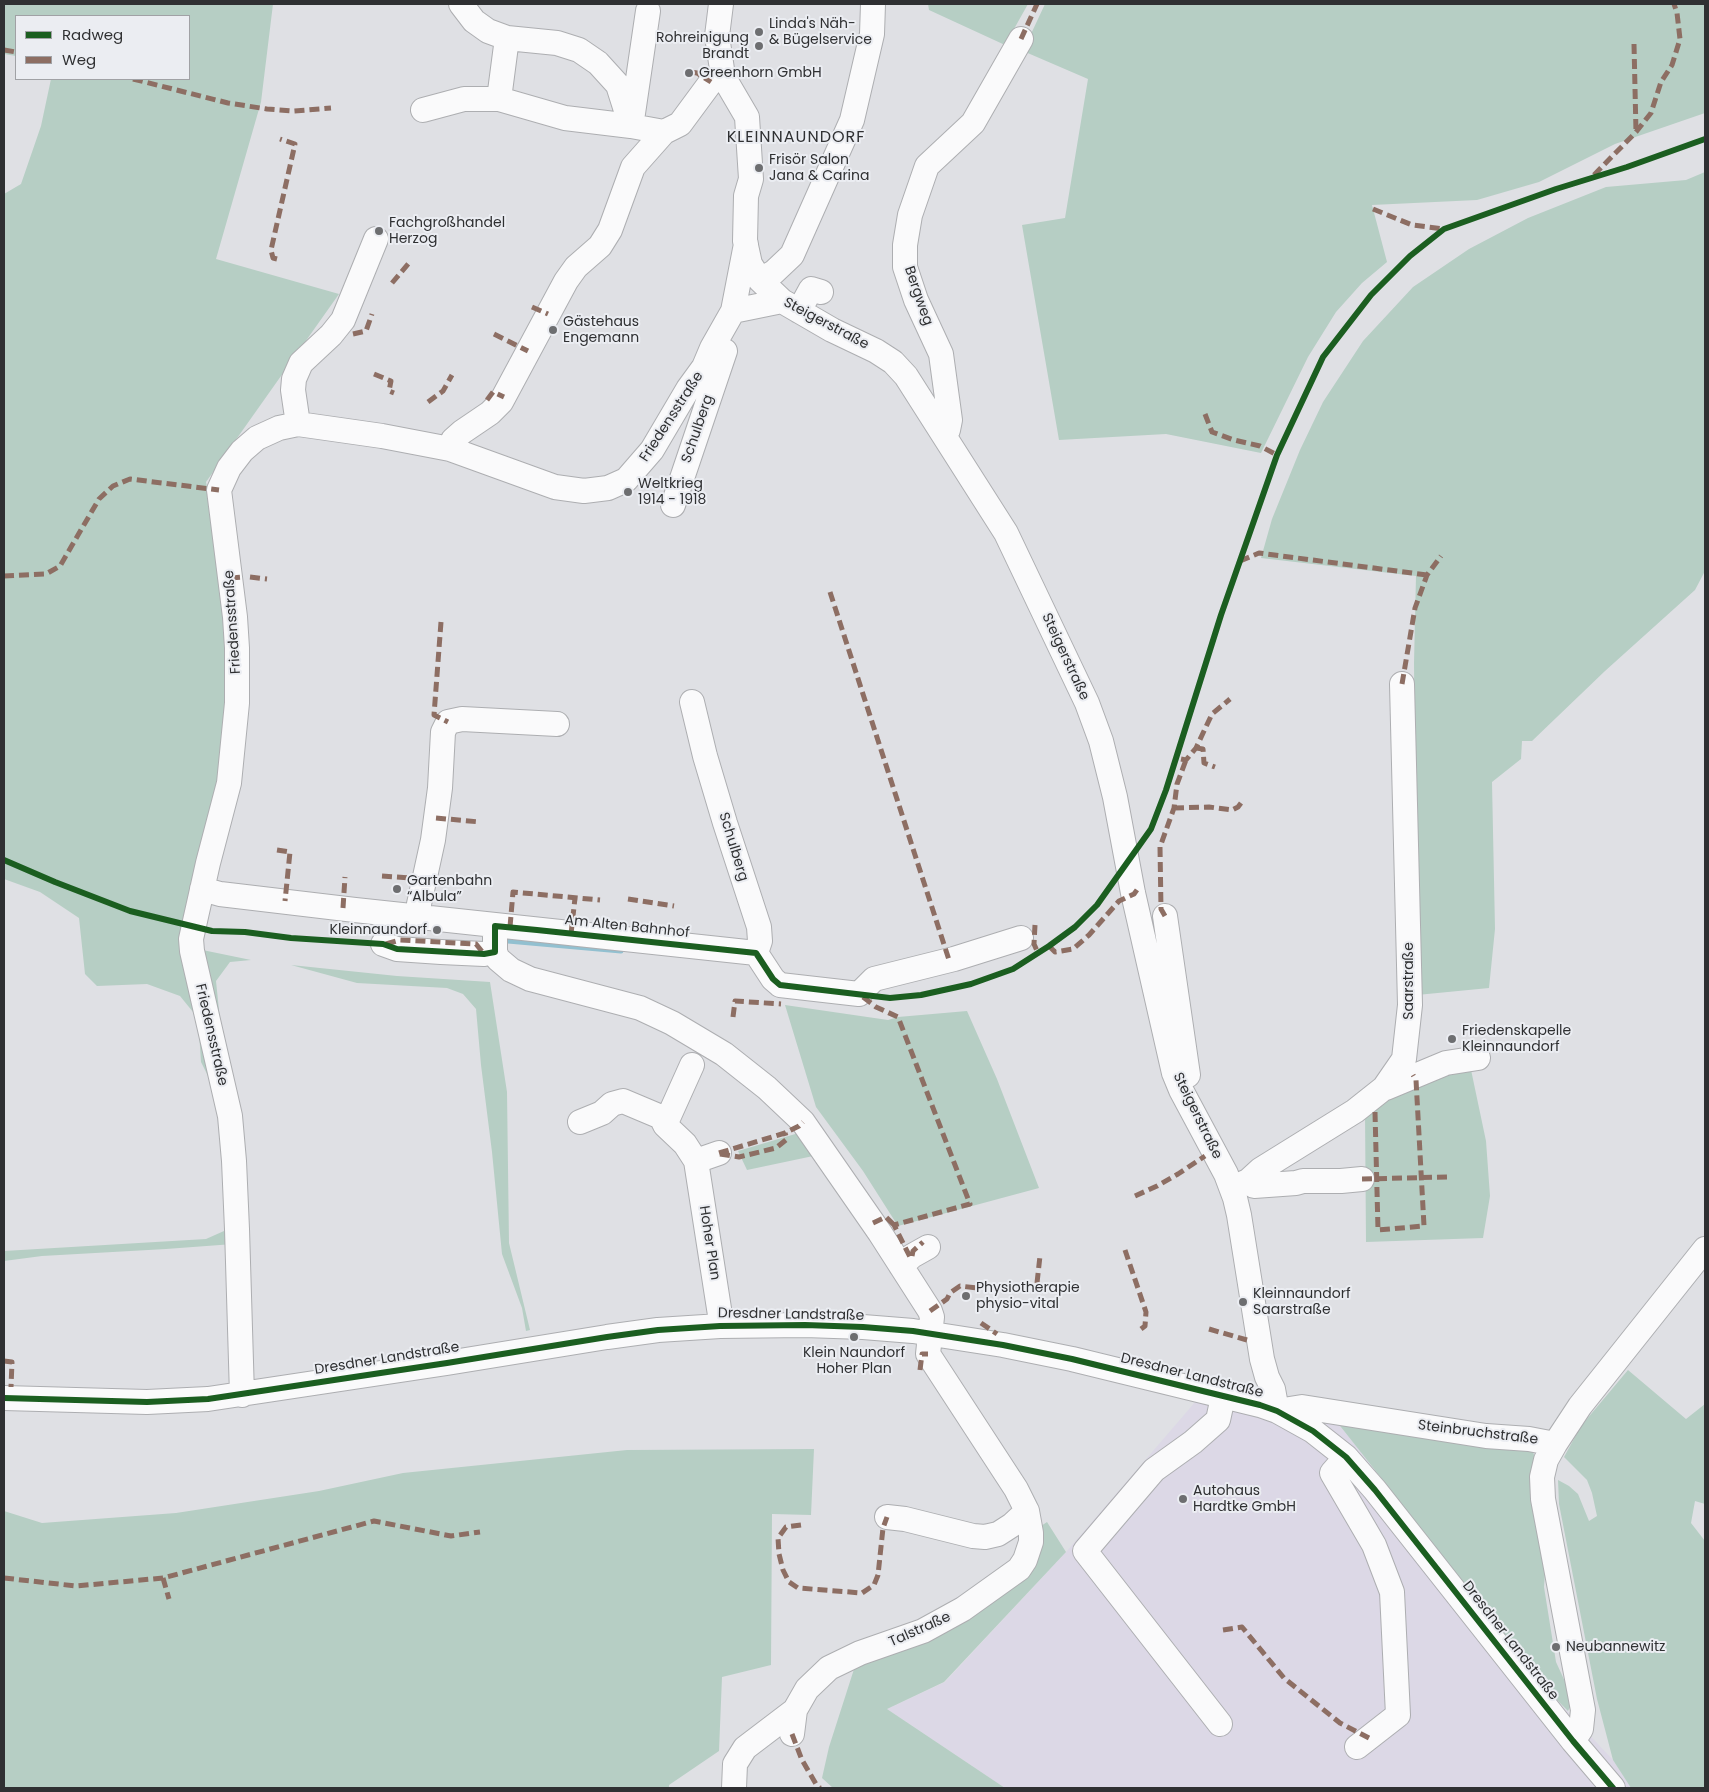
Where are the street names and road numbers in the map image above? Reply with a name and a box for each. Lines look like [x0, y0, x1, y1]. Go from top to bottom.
street label: Bergweg [900, 264, 936, 328]
street label: Steigerstraße [781, 294, 871, 354]
street label: Friedensstraße [637, 369, 707, 465]
street label: Schulberg [679, 393, 717, 465]
street label: Friedensstraße [221, 569, 245, 675]
street label: Steigerstraße [1038, 611, 1092, 703]
street label: Schulberg [715, 811, 751, 883]
street label: Am Alten Bahnhof [564, 912, 690, 942]
street label: Saarstraße [1401, 942, 1417, 1020]
street label: Friedensstraße [191, 982, 231, 1088]
street label: Steigerstraße [1169, 1070, 1225, 1162]
street label: Hoher Plan [695, 1205, 723, 1281]
street label: Dresdner Landstraße [718, 1305, 864, 1325]
street label: Dresdner Landstraße [313, 1339, 461, 1379]
street label: Dresdner Landstraße [1119, 1350, 1265, 1402]
street label: Steinbruchstraße [1417, 1417, 1539, 1449]
street label: Dresdner Landstraße [1458, 1578, 1562, 1704]
street label: Talstraße [887, 1609, 953, 1651]

